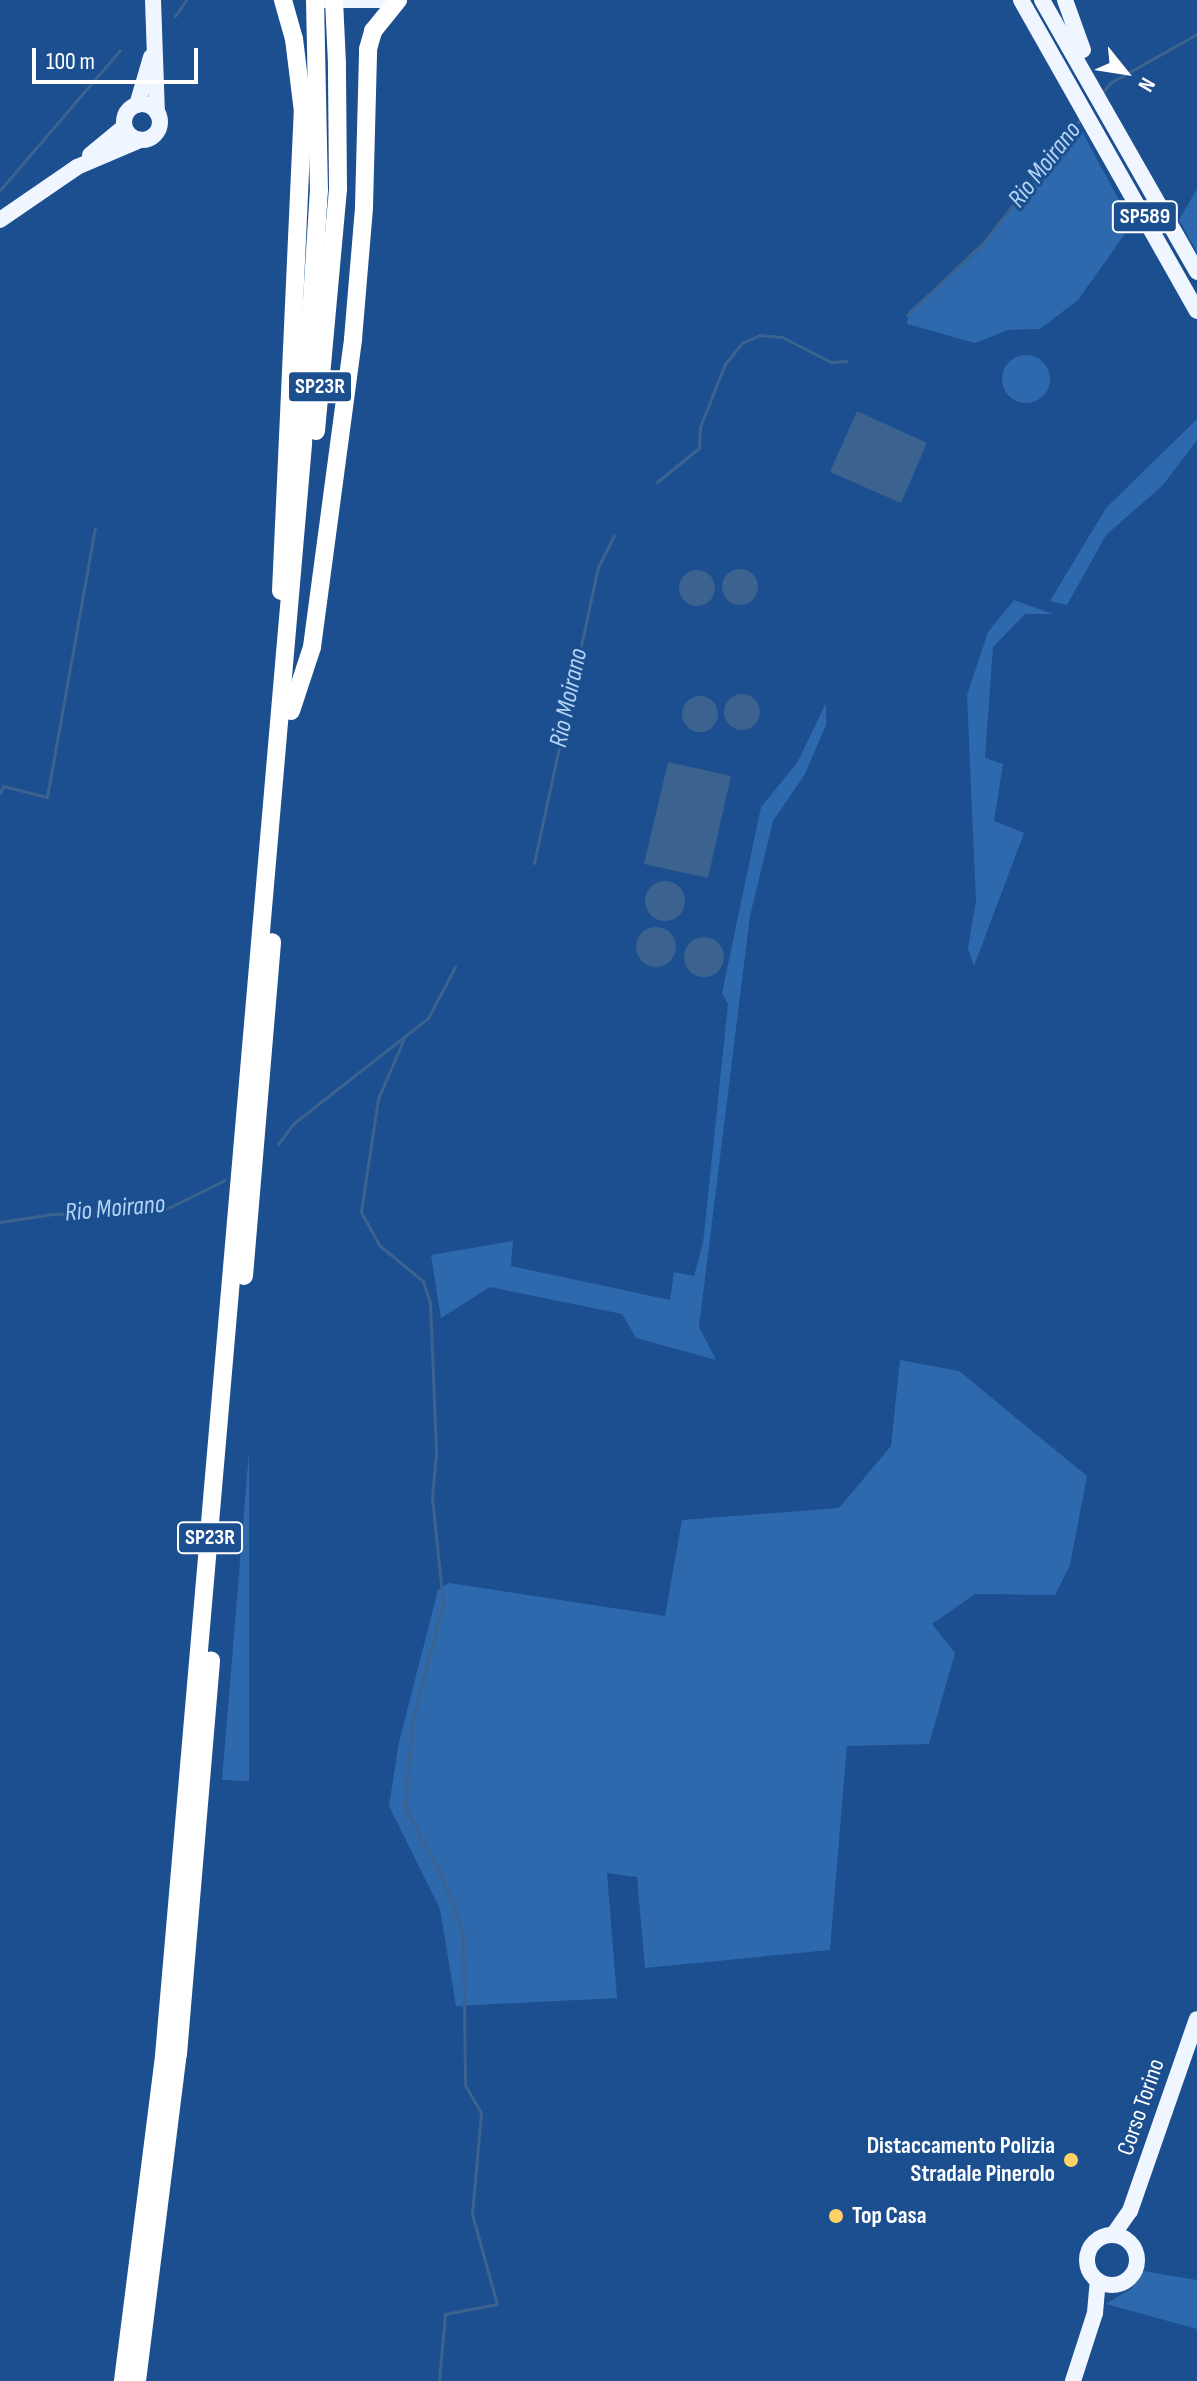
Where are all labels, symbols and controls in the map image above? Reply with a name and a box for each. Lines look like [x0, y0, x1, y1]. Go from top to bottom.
scale bar [36, 32, 202, 82]
north arrow [1085, 32, 1165, 112]
text: 100 m [46, 47, 95, 76]
text: N [1132, 72, 1161, 96]
water label: Rio Moirano [1002, 116, 1088, 214]
road number: SP589 [1111, 199, 1179, 235]
road number: SP23R [286, 369, 354, 405]
water label: Rio Moirano [543, 646, 595, 750]
water label: Rio Moirano [64, 1189, 166, 1229]
road number: SP23R [176, 1520, 244, 1556]
street label: Corso Torino [1111, 2055, 1171, 2159]
place label: Distaccamento Polizia Stradale Pinerolo [867, 2132, 1055, 2188]
marker: Distaccamento Polizia Stradale Pinerolo [1062, 2151, 1080, 2169]
place label: Top Casa [852, 2202, 927, 2230]
marker: Top Casa [827, 2207, 845, 2225]

